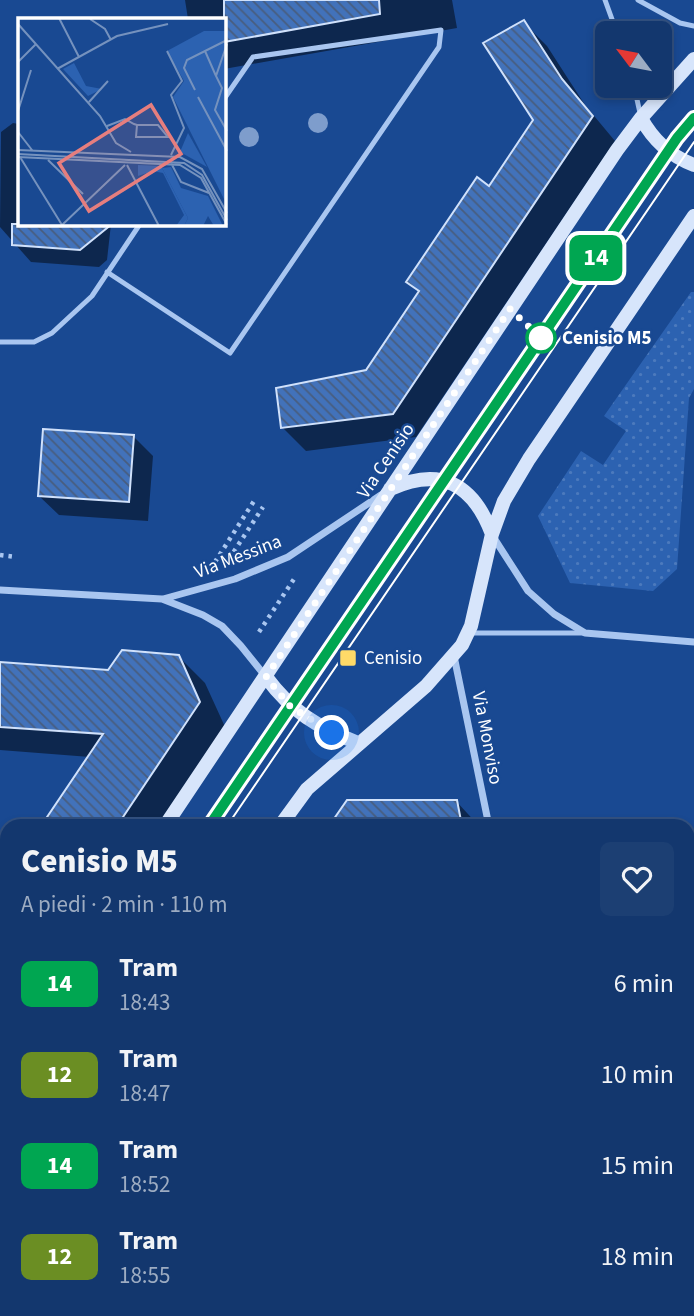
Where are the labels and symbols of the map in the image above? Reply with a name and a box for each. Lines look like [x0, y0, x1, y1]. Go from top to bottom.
inset map [18, 18, 226, 226]
north arrow [595, 21, 672, 98]
line badge: 14 [564, 235, 628, 281]
marker: Cenisio M5 [526, 323, 556, 353]
place label: Cenisio M5 [562, 325, 652, 352]
street label: Via Cenisio [351, 418, 421, 504]
street label: Via Messina [190, 528, 286, 586]
place label: Cenisio [364, 645, 422, 672]
marker: Cenisio [338, 648, 358, 668]
street label: Via Monviso [465, 689, 509, 787]
your location [314, 715, 349, 750]

